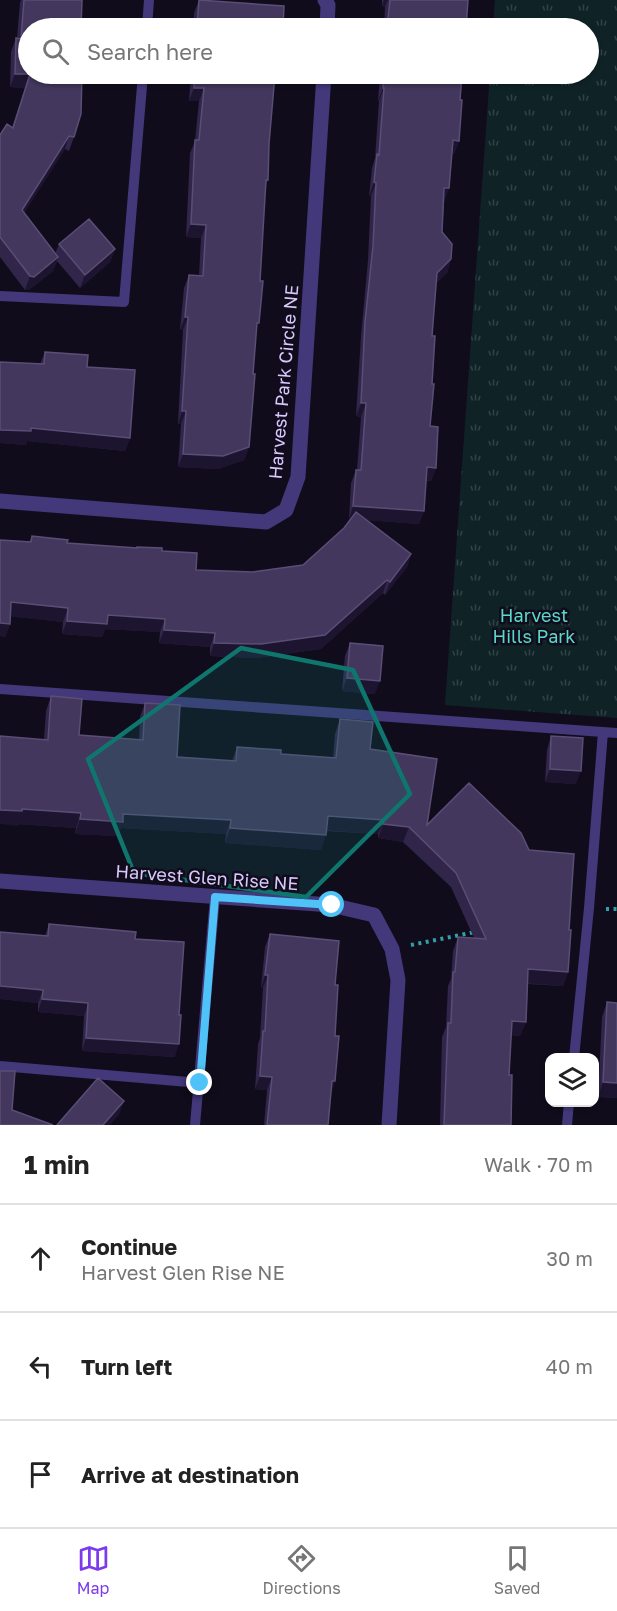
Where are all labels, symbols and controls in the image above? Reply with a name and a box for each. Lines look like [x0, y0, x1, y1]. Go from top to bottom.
search box [18, 18, 599, 84]
icon: search [39, 35, 72, 68]
text: Search here [87, 38, 213, 65]
street label: Harvest Park Circle NE [264, 284, 302, 480]
park label: Harvest Hills Park [492, 604, 576, 647]
street label: Harvest Glen Rise NE [115, 860, 299, 894]
route start [318, 891, 344, 917]
map controls [545, 1053, 599, 1107]
button: layers [545, 1053, 599, 1107]
route end [186, 1069, 212, 1095]
text: 1 min [24, 1149, 90, 1180]
text: Walk · 70 m [484, 1152, 593, 1176]
text: Continue [81, 1233, 177, 1260]
icon: ahead [24, 1242, 57, 1275]
text: 30 m [546, 1246, 593, 1270]
text: Harvest Glen Rise NE [81, 1260, 285, 1284]
icon: left [24, 1350, 57, 1383]
text: Turn left [81, 1353, 172, 1380]
text: 40 m [546, 1354, 593, 1378]
icon: arrive [24, 1458, 57, 1491]
text: Arrive at destination [81, 1461, 299, 1488]
tab: Map [77, 1542, 110, 1598]
tab: Directions [263, 1542, 341, 1598]
tab: Saved [494, 1542, 540, 1598]

